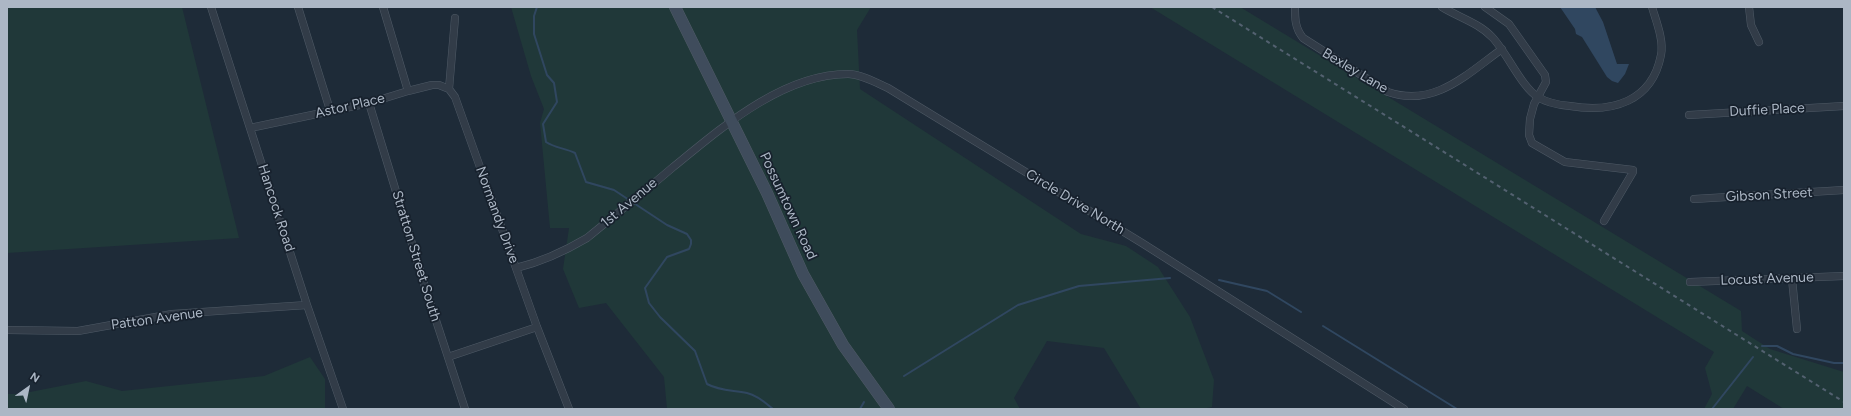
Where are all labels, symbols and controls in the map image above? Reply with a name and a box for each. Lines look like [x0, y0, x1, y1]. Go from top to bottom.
street label: Bexley Lane [1319, 45, 1391, 97]
street label: Astor Place [313, 90, 387, 122]
street label: Duffie Place [1729, 100, 1805, 120]
street label: Possumtown Road [756, 150, 820, 262]
street label: Hancock Road [254, 162, 298, 254]
street label: Normandy Drive [472, 164, 522, 266]
street label: Circle Drive North [1022, 166, 1128, 238]
street label: 1st Avenue [597, 175, 661, 231]
street label: Gibson Street [1725, 184, 1813, 206]
street label: Stratton Street South [388, 189, 444, 323]
street label: Locust Avenue [1720, 269, 1814, 289]
street label: Patton Avenue [110, 304, 204, 334]
north arrow [8, 368, 48, 408]
text: N [28, 370, 42, 385]

